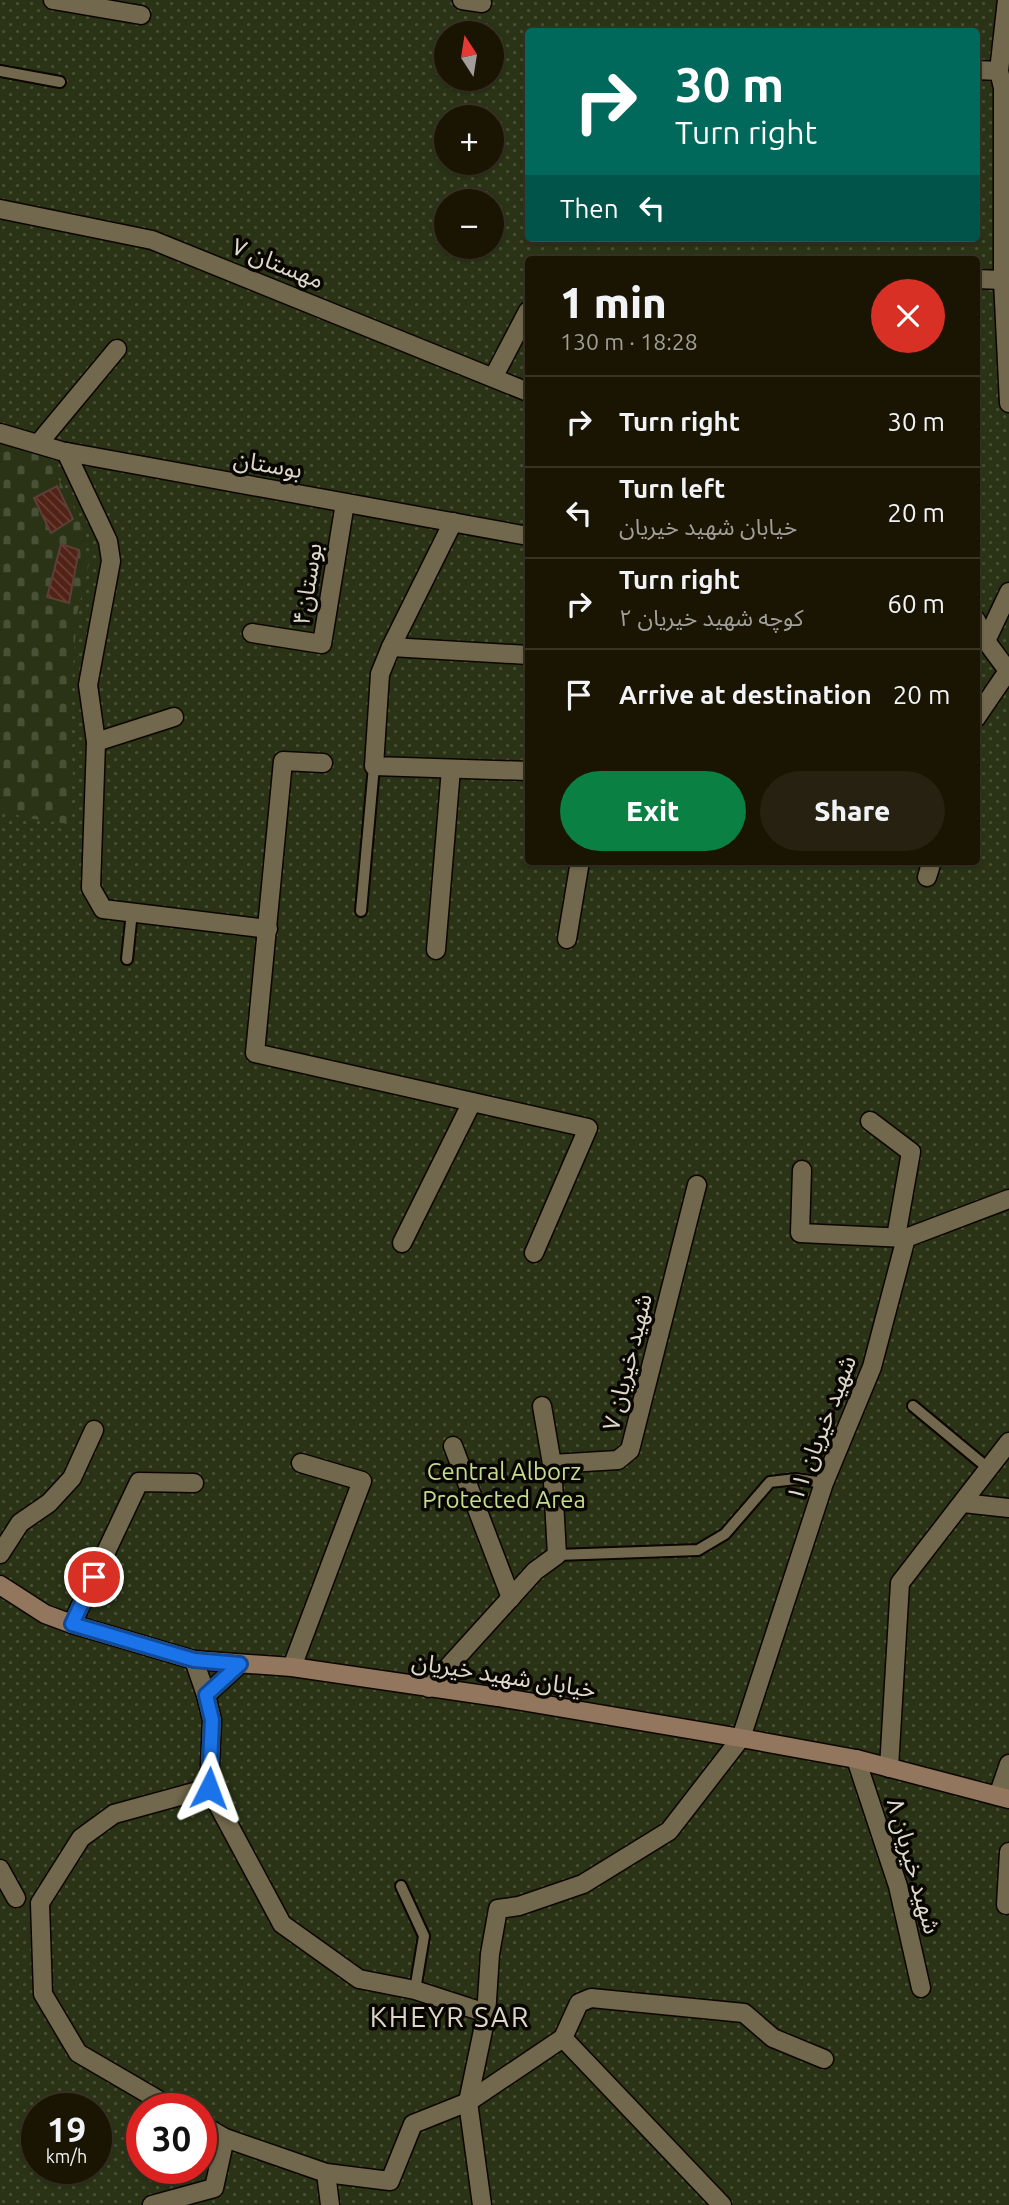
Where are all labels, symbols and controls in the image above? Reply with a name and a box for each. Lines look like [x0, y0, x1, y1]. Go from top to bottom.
north arrow [434, 21, 504, 91]
map controls [434, 21, 504, 259]
icon: right [560, 56, 651, 147]
text: 30 m [675, 56, 784, 111]
button: + [434, 105, 504, 175]
text: Turn right [675, 114, 817, 150]
button: − [434, 189, 504, 259]
icon: left [633, 189, 671, 227]
text: Then [560, 194, 619, 223]
street label: مهستان ۷ [228, 232, 328, 295]
text: 1 min [560, 279, 667, 326]
button: close [871, 279, 945, 353]
text: 130 m · 18:28 [560, 329, 698, 354]
icon: right [560, 403, 598, 441]
text: Turn right [619, 407, 740, 436]
text: 30 m [887, 407, 945, 436]
street label: بوستان [232, 445, 304, 484]
text: Turn left [619, 474, 725, 503]
icon: left [560, 494, 598, 532]
text: 20 m [887, 498, 945, 527]
text: خیابان شهید خیریان [619, 514, 797, 539]
street label: بوستان۴ [287, 541, 328, 627]
text: Turn right [619, 565, 740, 594]
icon: right [560, 585, 598, 623]
text: 60 m [887, 589, 945, 618]
text: کوچه شهید خیریان ۲ [619, 605, 803, 630]
icon: arrive [560, 676, 598, 714]
text: Arrive at destination [619, 680, 872, 709]
text: 20 m [893, 680, 950, 709]
button: Exit [560, 771, 746, 851]
button: Share [760, 771, 945, 851]
street label: شهید خیریان ۷ [597, 1291, 658, 1433]
street label: شهید خیریان ۱۱ [781, 1351, 862, 1505]
park label: Central Alborz Protected Area [422, 1458, 586, 1513]
pin [64, 1547, 124, 1607]
icon: arrive [75, 1558, 113, 1596]
street label: خیابان شهید خیریان [410, 1647, 598, 1704]
position arrow [172, 1751, 246, 1825]
street label: شهید خیریان ۸ [881, 1795, 946, 1937]
district label: KHEYR SAR [370, 2001, 530, 2032]
speed limit sign: 30 [126, 2093, 217, 2184]
text: 19 [47, 2109, 86, 2149]
text: km/h [46, 2146, 87, 2166]

